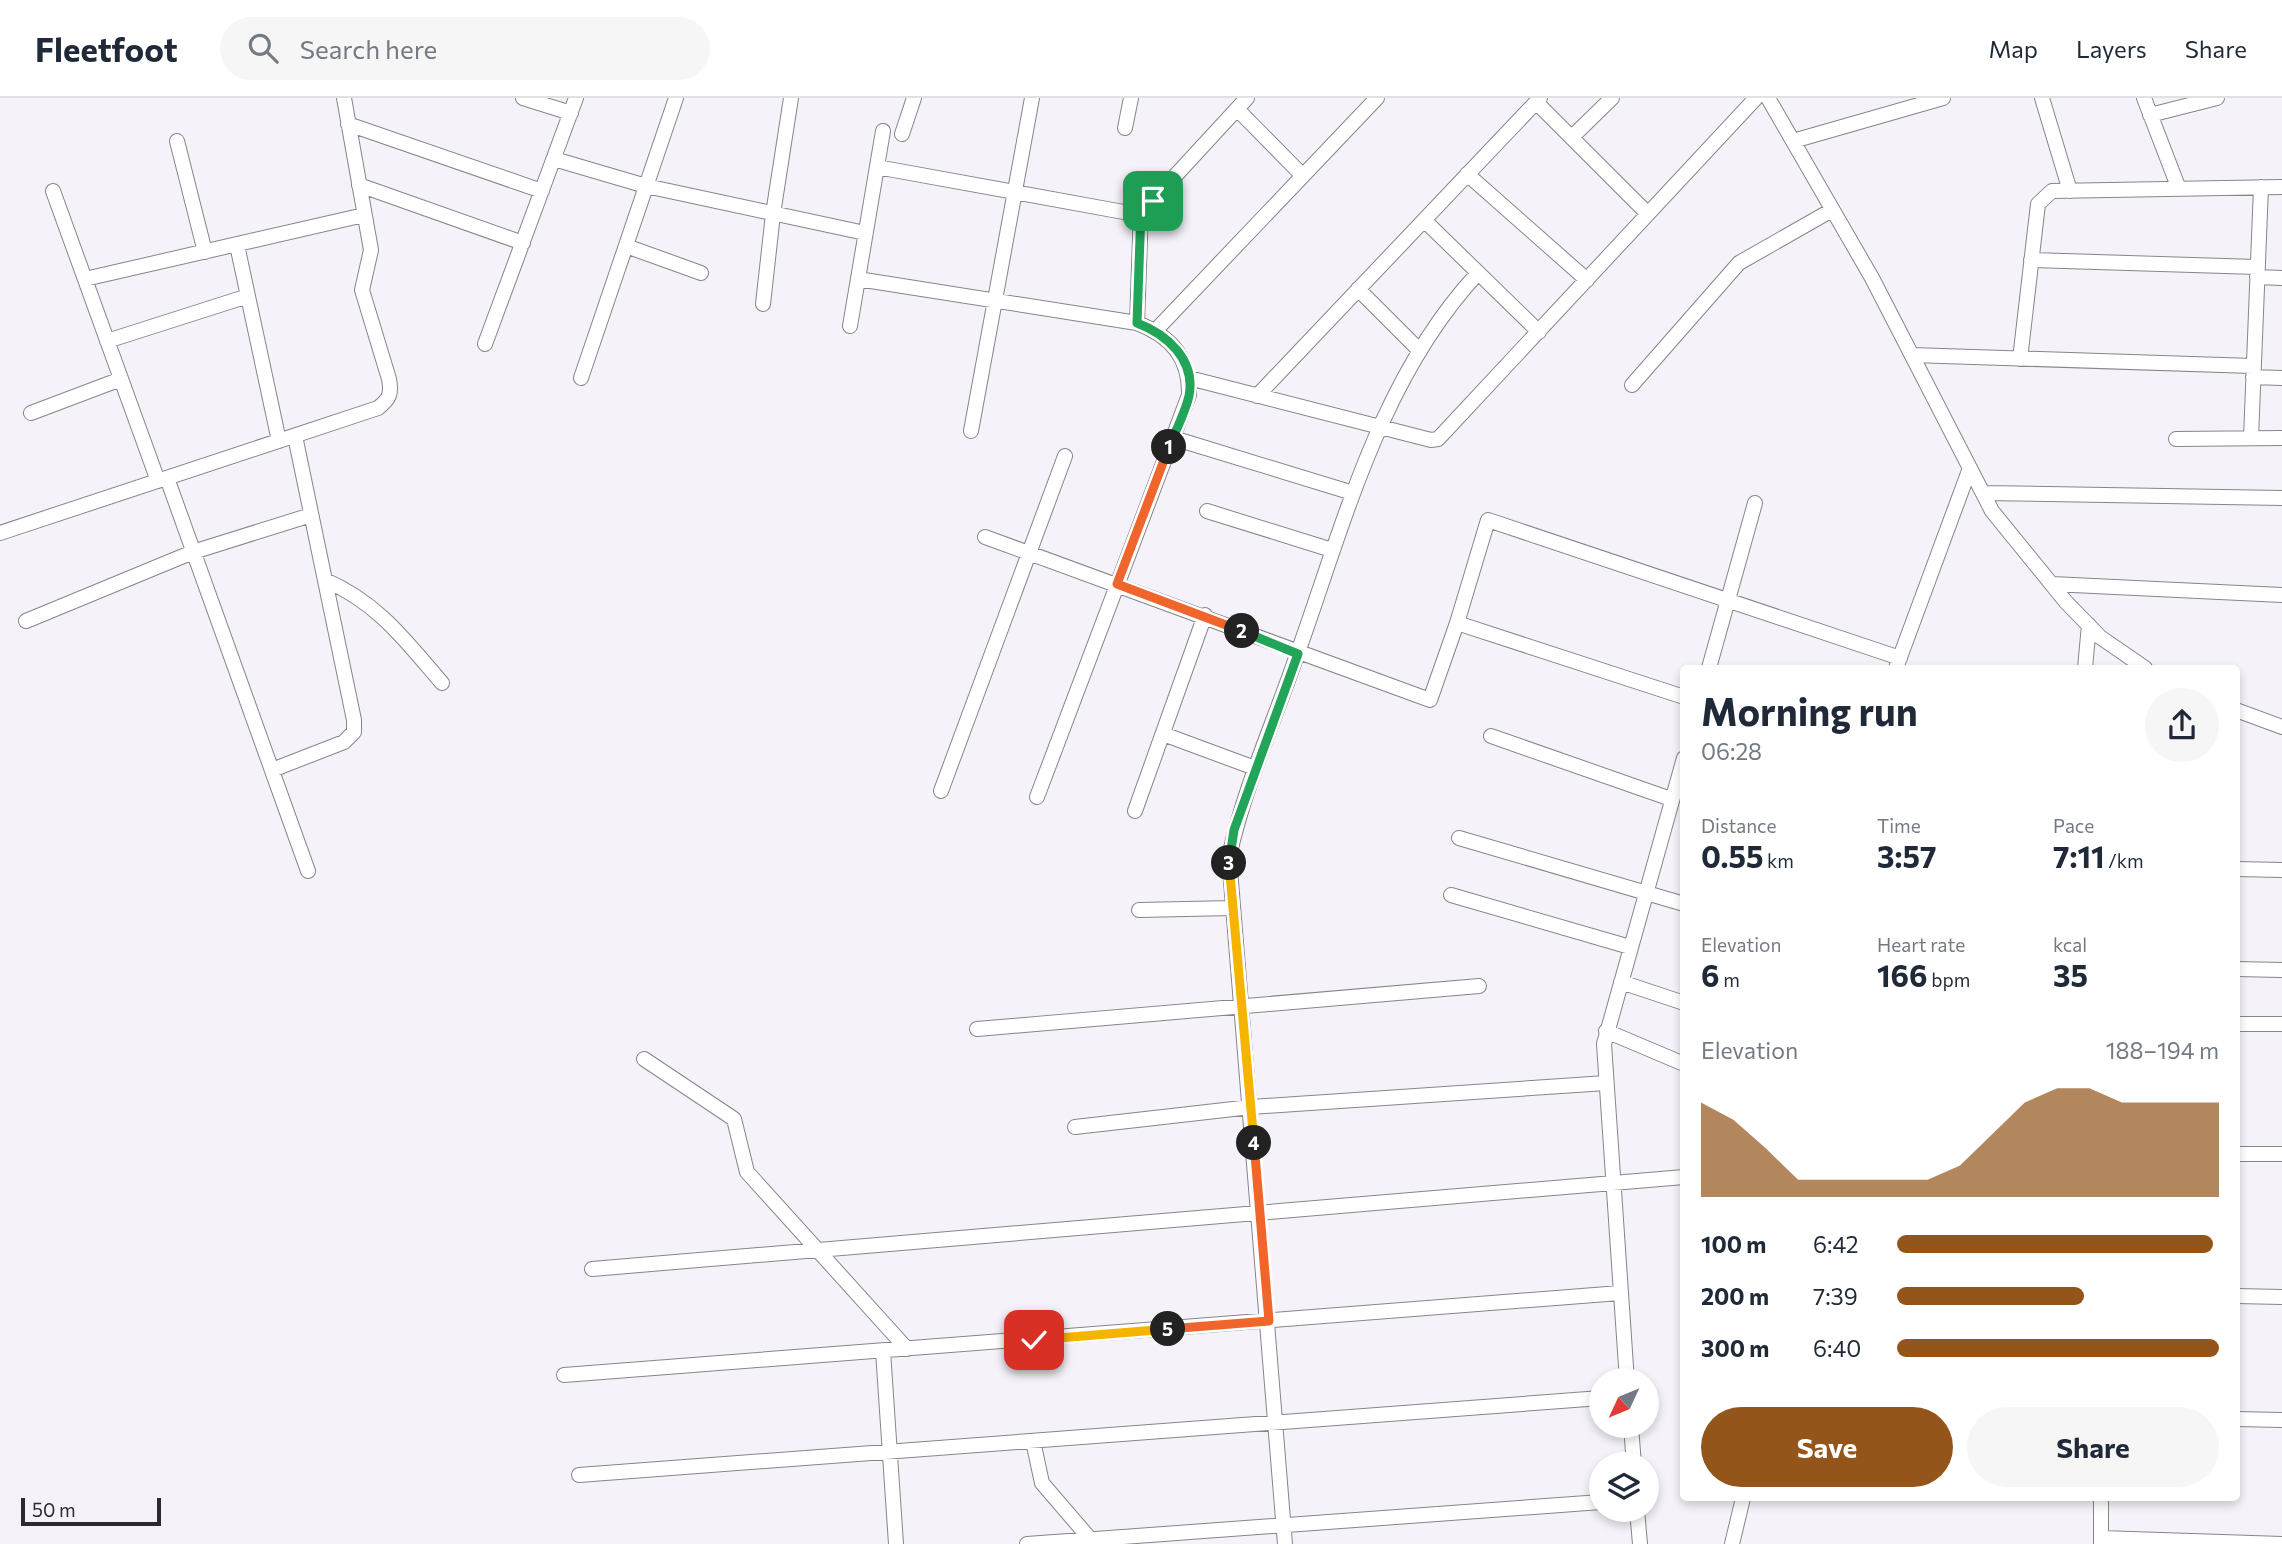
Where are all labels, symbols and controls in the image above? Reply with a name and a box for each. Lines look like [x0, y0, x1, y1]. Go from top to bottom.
search box [220, 17, 710, 80]
text: Fleetfoot [35, 28, 178, 69]
icon: search [244, 29, 282, 67]
text: Search here [300, 33, 437, 64]
text: Map [1989, 34, 2038, 63]
text: Layers [2076, 34, 2147, 63]
text: Share [2185, 34, 2247, 63]
pin [1123, 171, 1183, 231]
icon: arrive [1134, 182, 1172, 220]
pin: 1 [1152, 430, 1186, 464]
text: 1 [1164, 435, 1173, 458]
pin: 2 [1224, 614, 1260, 648]
text: 2 [1236, 619, 1247, 642]
text: Morning run [1701, 687, 1918, 734]
button: share [2145, 688, 2219, 762]
text: 06:28 [1701, 737, 1762, 765]
text: Distance [1701, 814, 1777, 837]
text: Time [1877, 814, 1921, 837]
text: Pace [2053, 814, 2094, 837]
text: 0.55 [1701, 837, 1763, 874]
text: 3:57 [1877, 837, 1936, 874]
text: 7:11 [2053, 837, 2105, 874]
pin: 3 [1212, 846, 1246, 880]
text: km [1763, 849, 1794, 872]
text: /km [2105, 849, 2144, 872]
text: 3 [1223, 851, 1234, 874]
text: Elevation [1701, 933, 1781, 956]
text: Heart rate [1877, 933, 1965, 956]
text: kcal [2053, 933, 2087, 956]
text: 6 [1701, 956, 1720, 993]
text: 166 [1877, 956, 1928, 993]
text: 35 [2053, 956, 2088, 993]
text: m [1720, 968, 1740, 991]
text: bpm [1928, 968, 1970, 991]
text: Elevation [1701, 1036, 1798, 1064]
text: 188–194 m [2106, 1036, 2219, 1064]
pin: 4 [1236, 1126, 1272, 1160]
text: 4 [1248, 1131, 1259, 1154]
text: 100 m [1701, 1230, 1766, 1258]
text: 6:42 [1813, 1230, 1859, 1258]
text: 200 m [1701, 1282, 1769, 1310]
text: 7:39 [1813, 1282, 1858, 1310]
pin [1004, 1310, 1064, 1370]
pin: 5 [1150, 1312, 1186, 1346]
text: 5 [1162, 1317, 1173, 1340]
icon: check [1015, 1321, 1053, 1359]
text: 300 m [1701, 1334, 1769, 1362]
text: 6:40 [1813, 1334, 1861, 1362]
north arrow [1589, 1368, 1659, 1438]
map controls [1589, 1368, 1659, 1522]
button: Save [1701, 1407, 1953, 1487]
button: Share [1967, 1407, 2219, 1487]
button: layers [1589, 1452, 1659, 1522]
scale bar [21, 1495, 161, 1527]
text: 50 m [32, 1498, 76, 1521]

